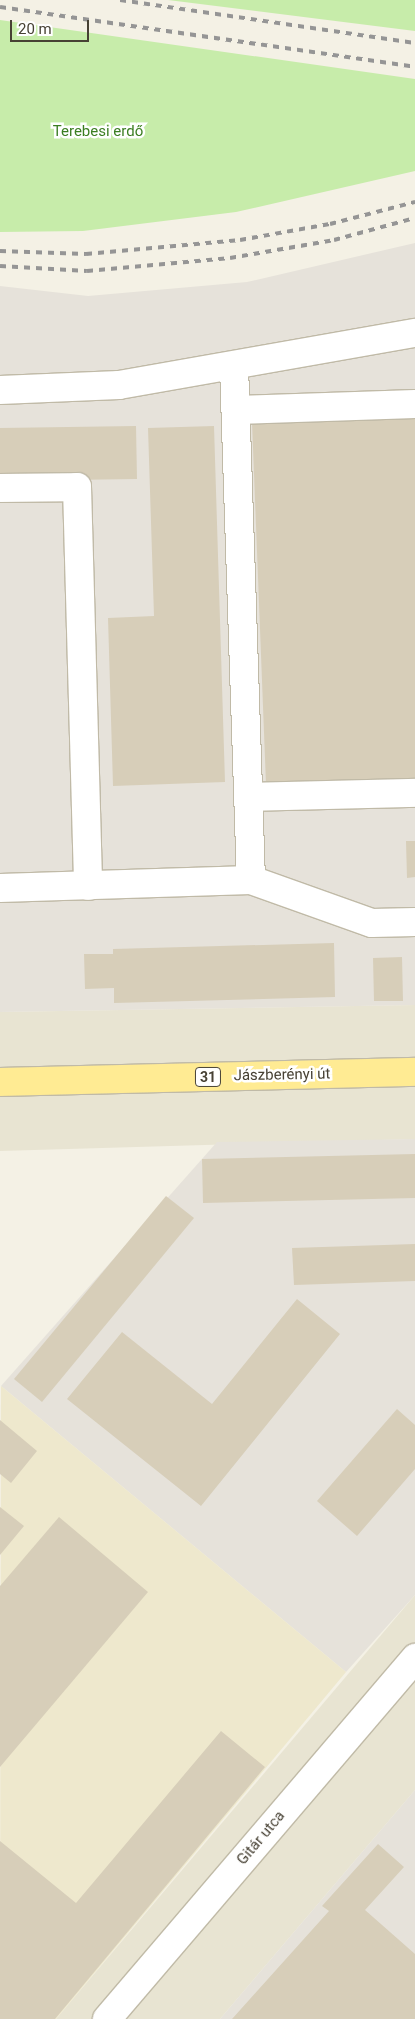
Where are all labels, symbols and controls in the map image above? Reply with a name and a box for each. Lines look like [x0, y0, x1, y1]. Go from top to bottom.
scale bar [12, 10, 91, 42]
text: 20 m [18, 20, 52, 38]
park label: Terebesi erdő [53, 123, 143, 141]
street label: Jászberényi út [233, 1065, 331, 1085]
road number: 31 [194, 1066, 222, 1088]
street label: Gitár utca [233, 1807, 289, 1869]

